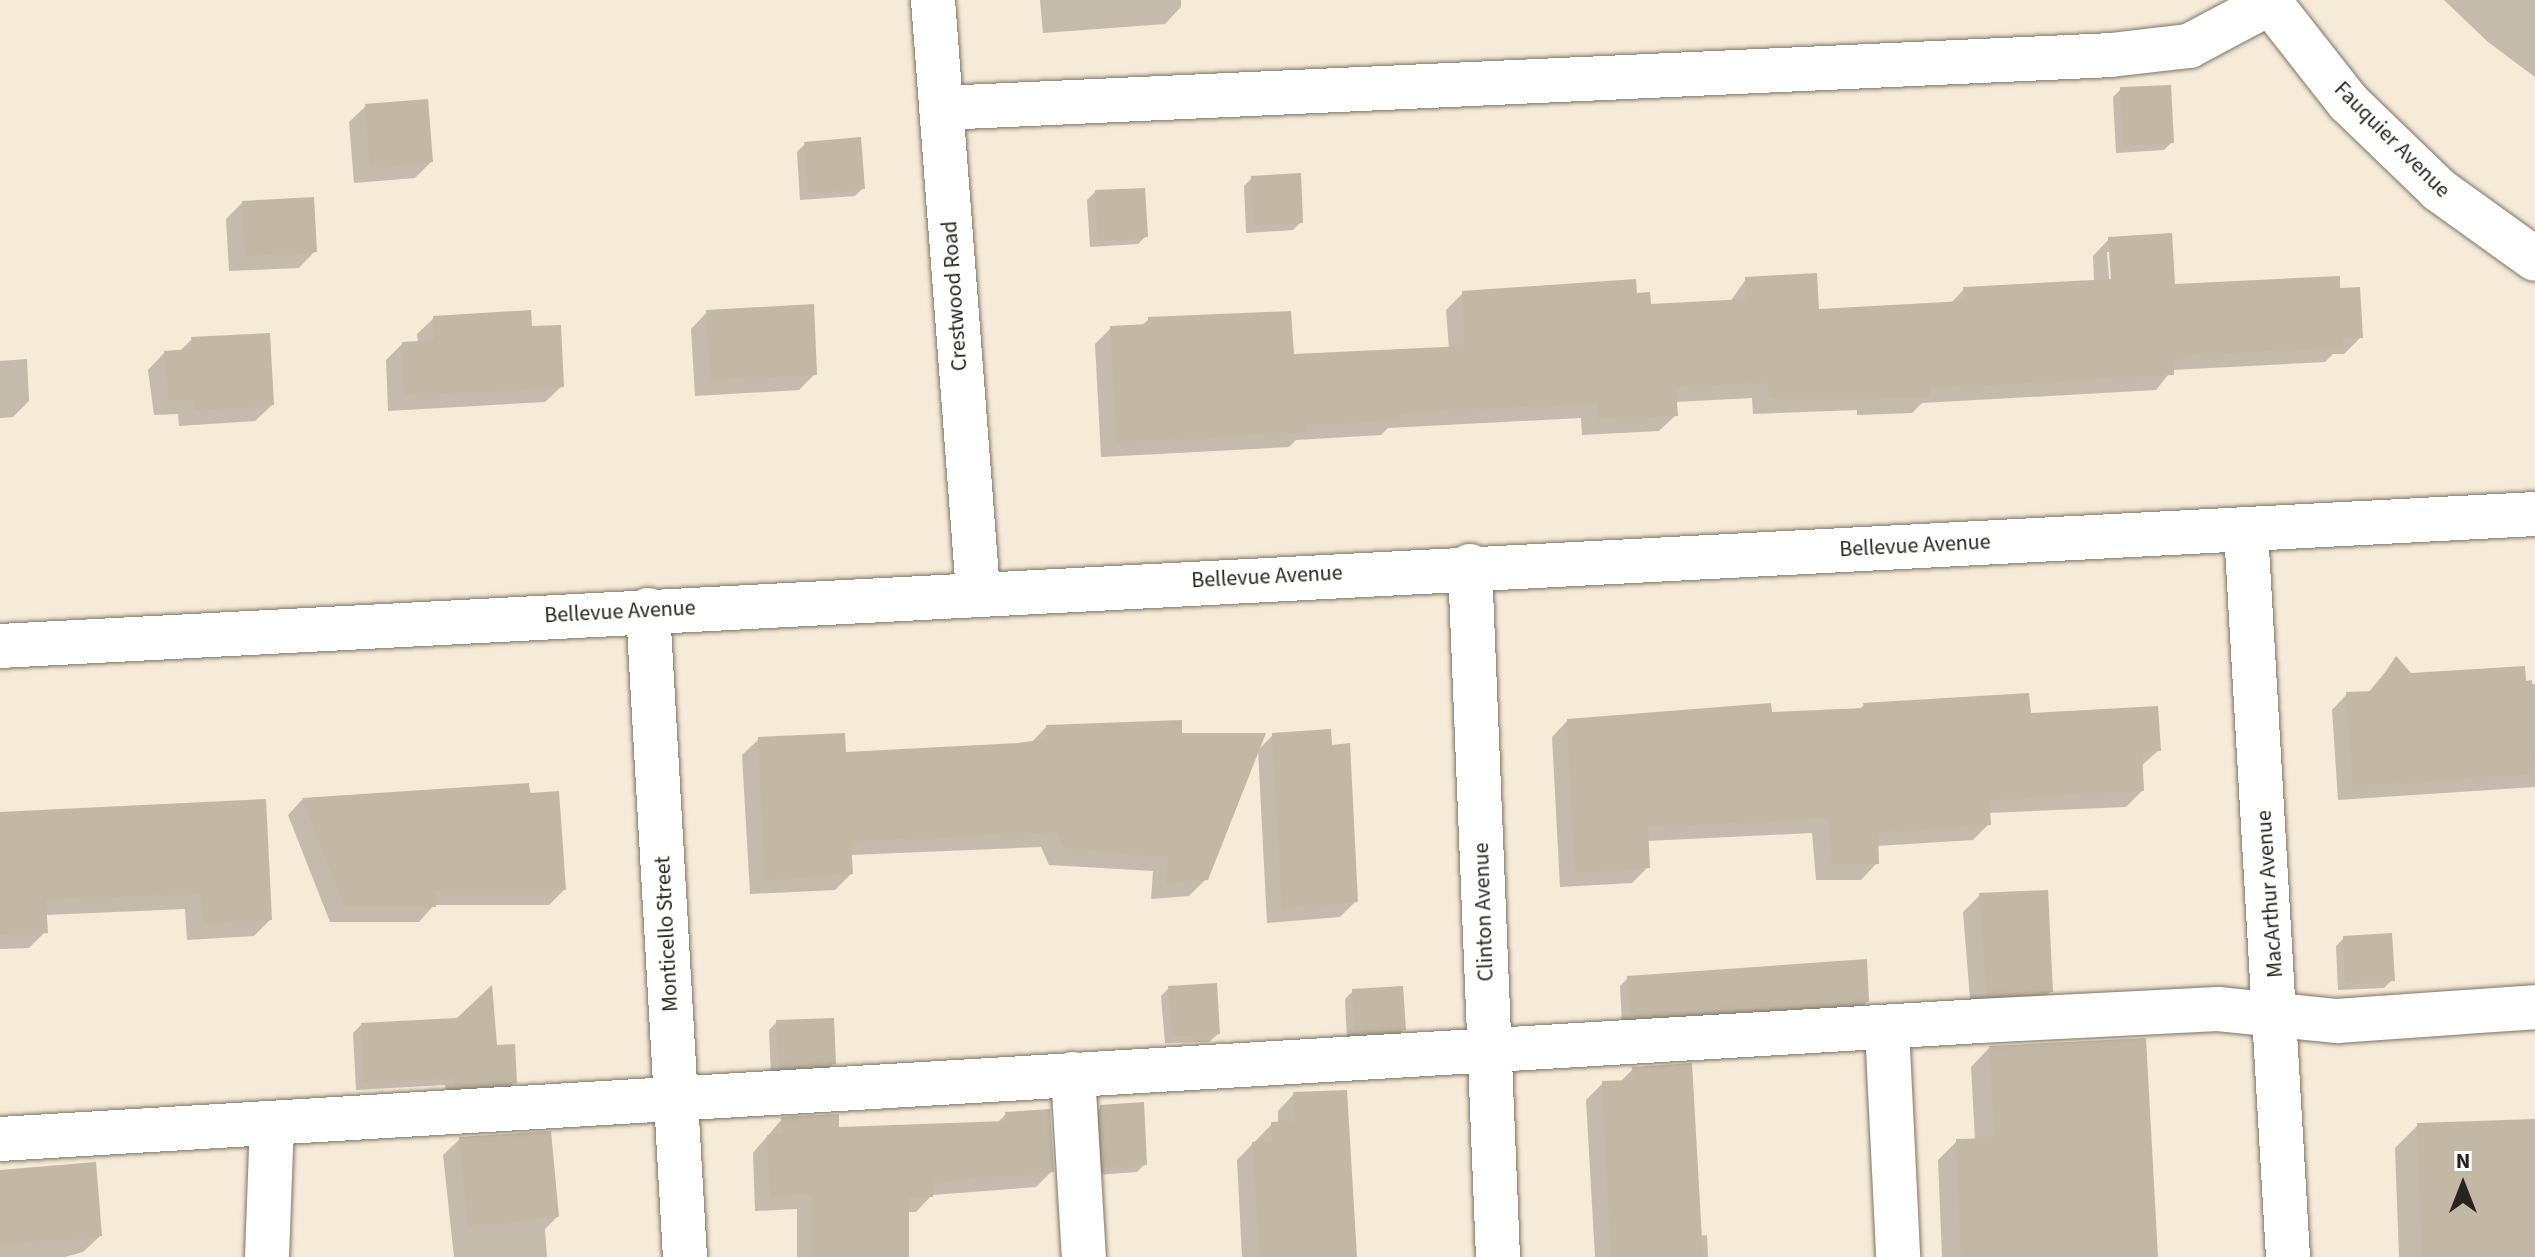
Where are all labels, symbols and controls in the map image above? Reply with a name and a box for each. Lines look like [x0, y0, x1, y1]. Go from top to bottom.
street label: Fauquier Avenue [2328, 76, 2456, 204]
street label: Crestwood Road [937, 220, 973, 372]
street label: Bellevue Avenue [1839, 529, 1991, 563]
street label: Bellevue Avenue [1191, 560, 1343, 594]
street label: Bellevue Avenue [544, 595, 696, 629]
street label: MacArthur Avenue [2251, 809, 2289, 979]
street label: Clinton Avenue [1468, 842, 1500, 982]
street label: Monticello Street [650, 855, 684, 1013]
north arrow [2423, 1145, 2503, 1225]
text: N [2456, 1145, 2470, 1177]

